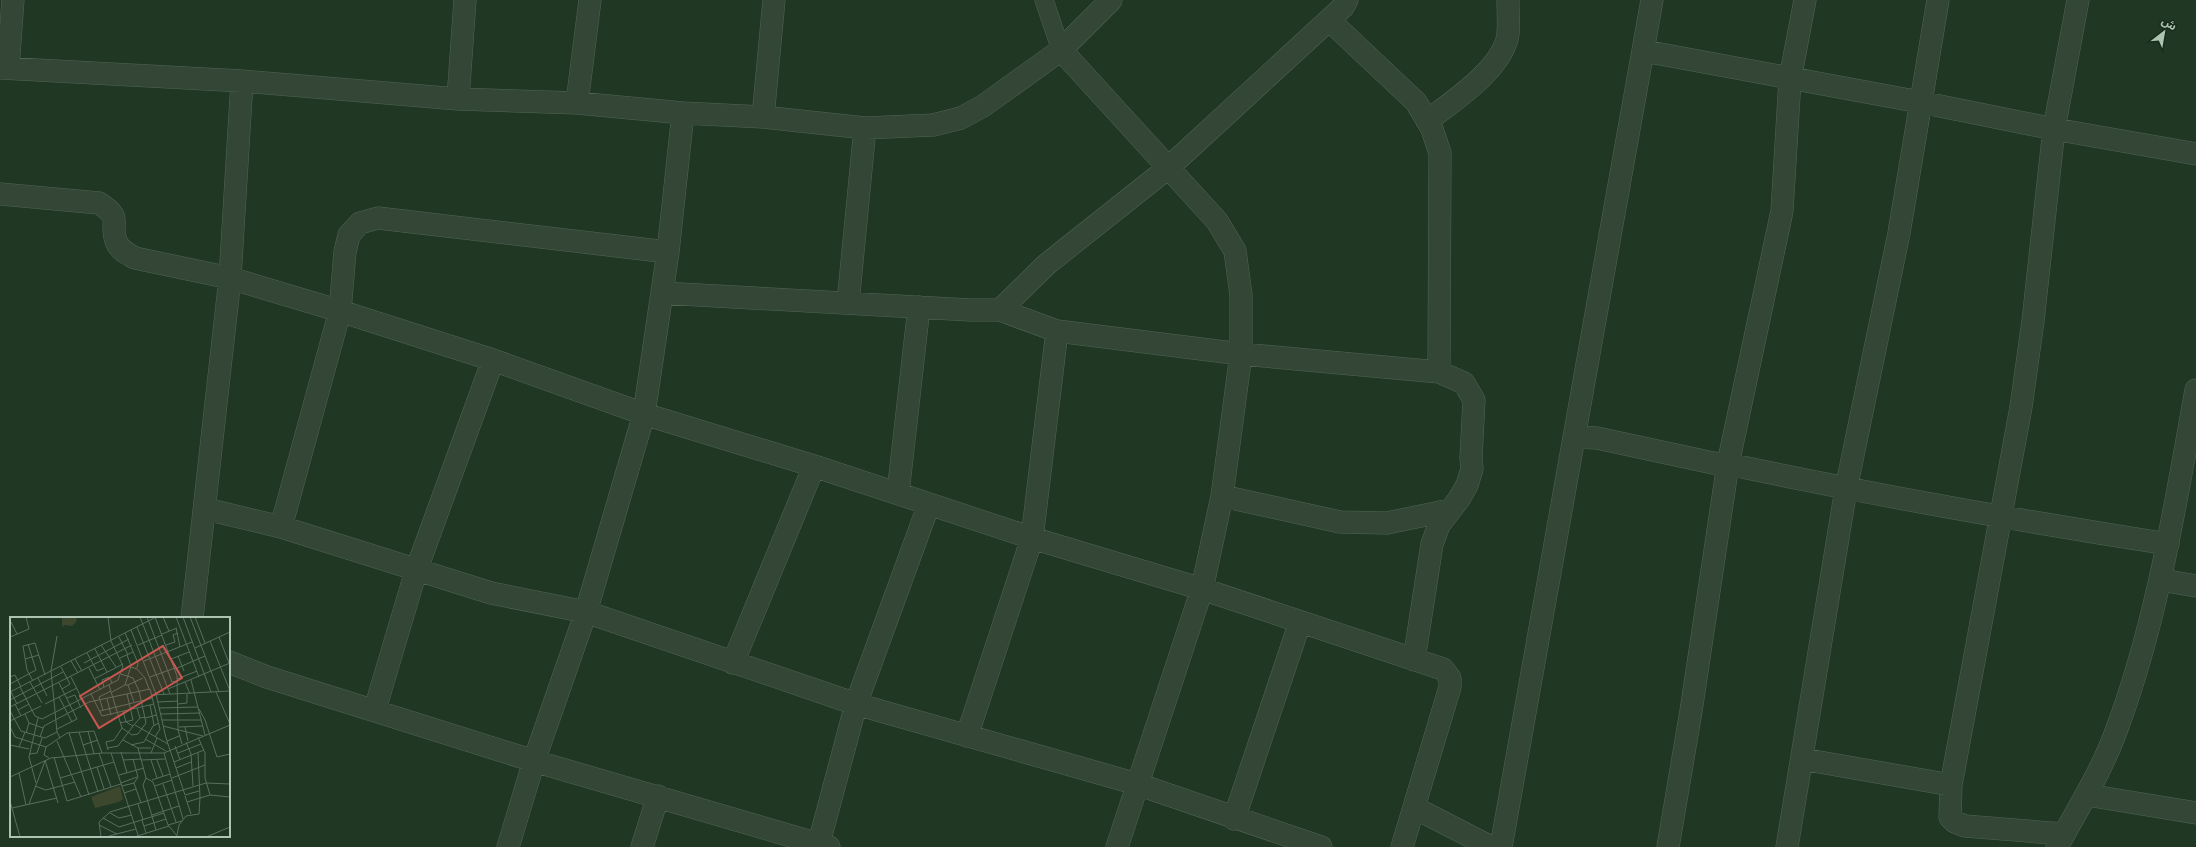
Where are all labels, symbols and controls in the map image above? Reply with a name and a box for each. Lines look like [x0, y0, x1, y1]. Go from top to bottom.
north arrow [2144, 12, 2184, 52]
text: ش [2159, 14, 2179, 33]
inset map [10, 617, 230, 837]

